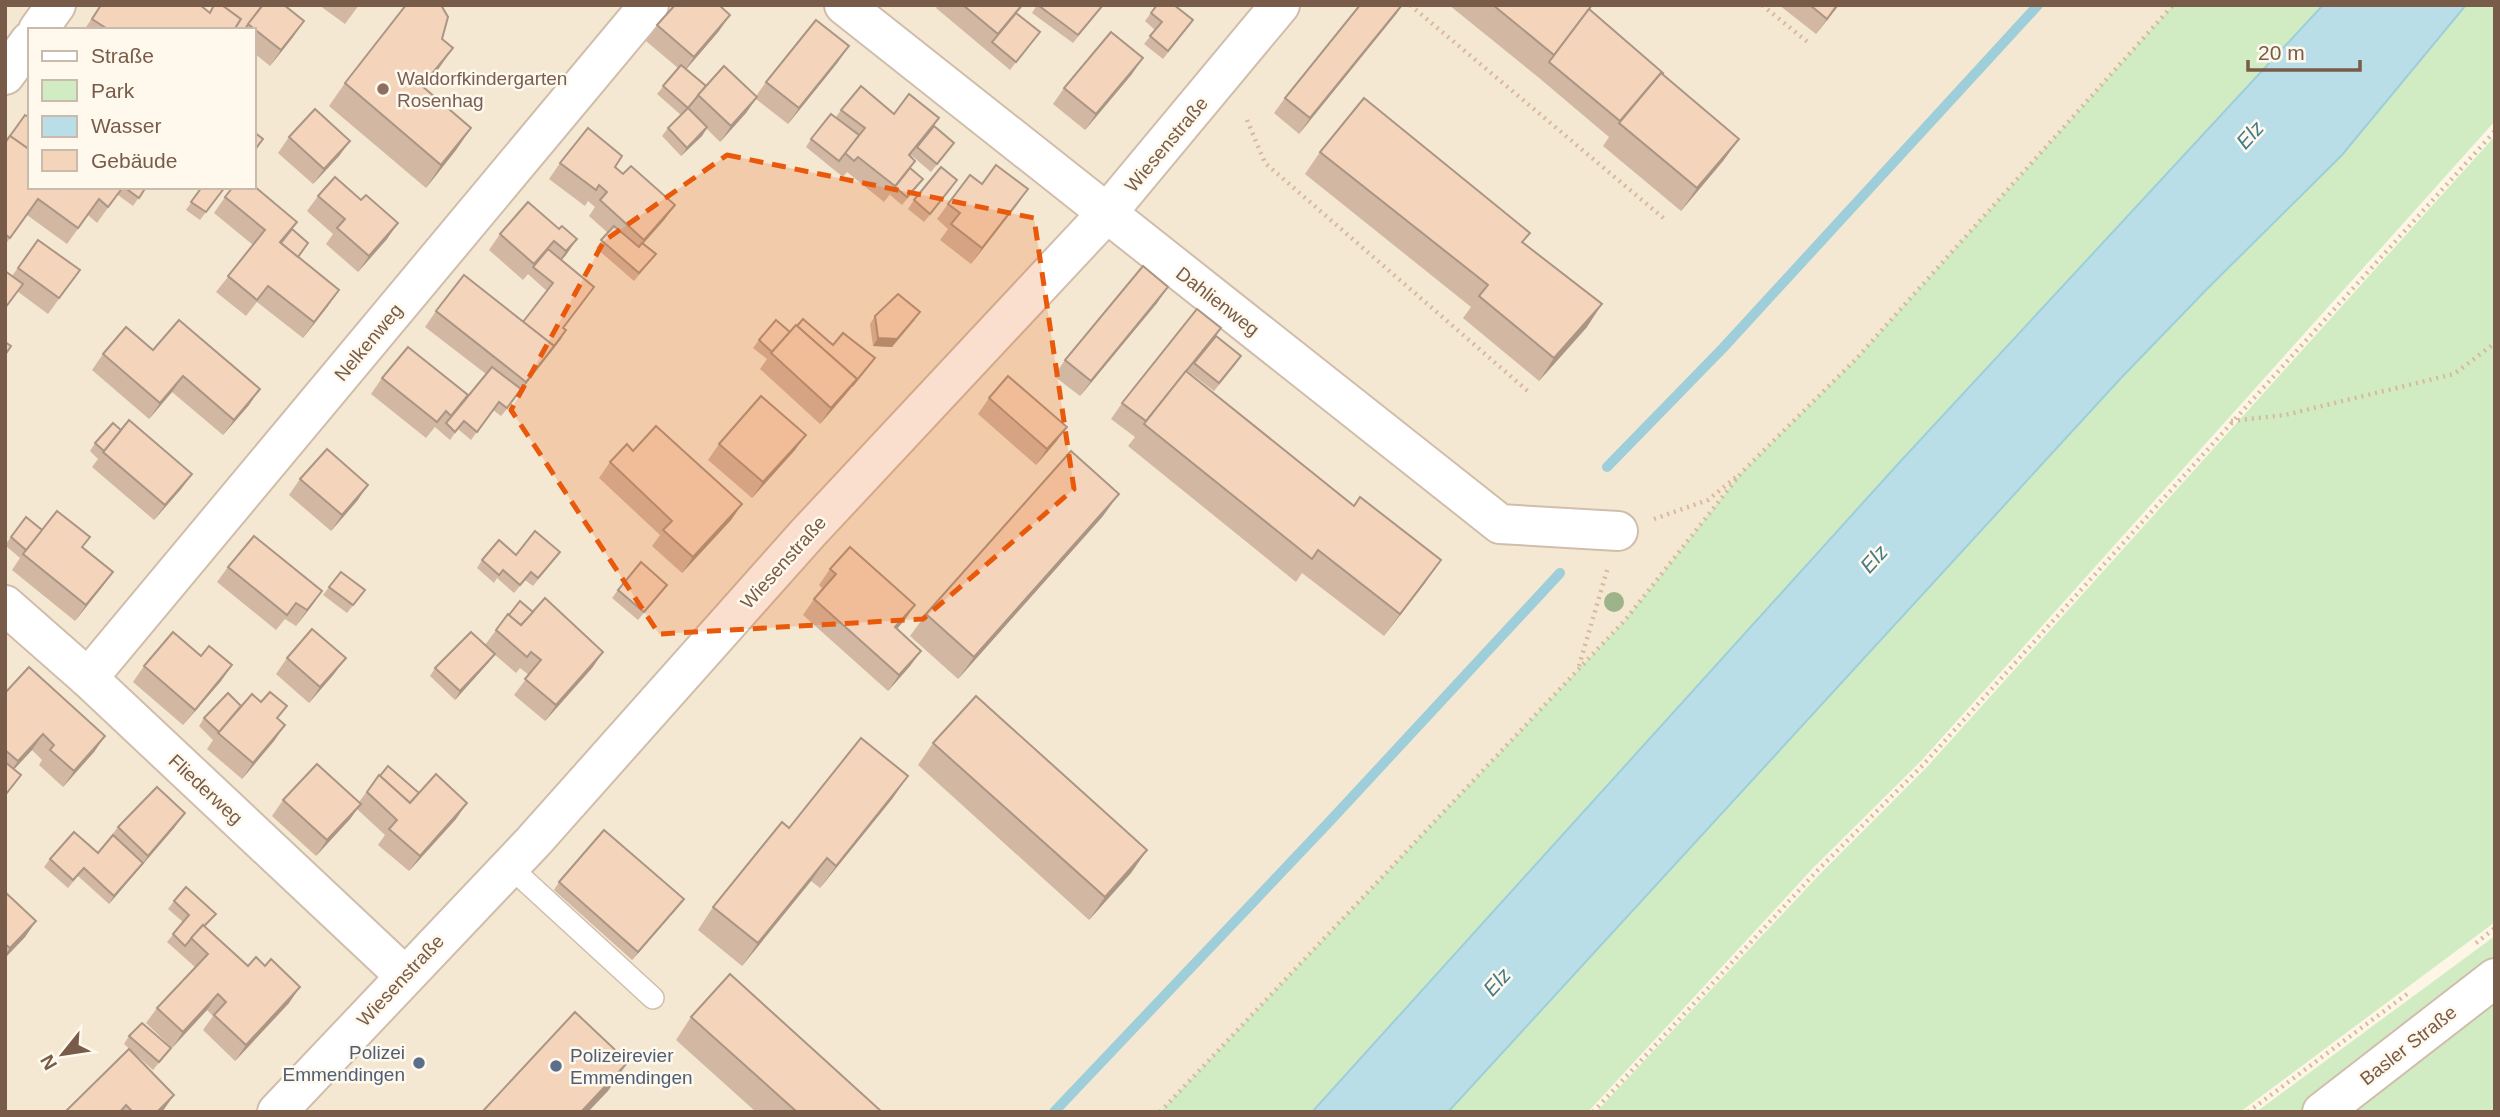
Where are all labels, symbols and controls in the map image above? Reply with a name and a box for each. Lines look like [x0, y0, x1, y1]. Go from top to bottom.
legend [28, 28, 256, 189]
scale bar [2248, 28, 2360, 72]
text: 20 m [2258, 41, 2305, 64]
text: Straße [91, 44, 154, 67]
place label: Waldorfkindergarten Rosenhag [397, 68, 567, 111]
text: Park [91, 79, 135, 102]
marker: Waldorfkindergarten Rosenhag [375, 81, 391, 97]
street label: Wiesenstraße [1121, 93, 1212, 196]
text: Wasser [91, 114, 161, 137]
water label: Elz [2231, 116, 2268, 153]
text: Gebäude [91, 149, 177, 172]
street label: Dahlienweg [1172, 263, 1263, 340]
street label: Nelkenweg [330, 300, 407, 385]
street label: Wiesenstraße [736, 512, 830, 613]
water label: Elz [1855, 540, 1892, 577]
street label: Fliederweg [165, 750, 247, 829]
street label: Wiesenstraße [353, 930, 448, 1030]
water label: Elz [1478, 963, 1515, 1000]
street label: Basler Straße [2356, 1001, 2461, 1089]
north arrow [28, 1019, 98, 1089]
place label: Polizei Emmendingen [282, 1042, 405, 1085]
place label: Polizeirevier Emmendingen [570, 1045, 693, 1088]
text: N [36, 1051, 61, 1073]
marker: Polizei Emmendingen [411, 1055, 427, 1071]
marker: Polizeirevier Emmendingen [548, 1058, 564, 1074]

